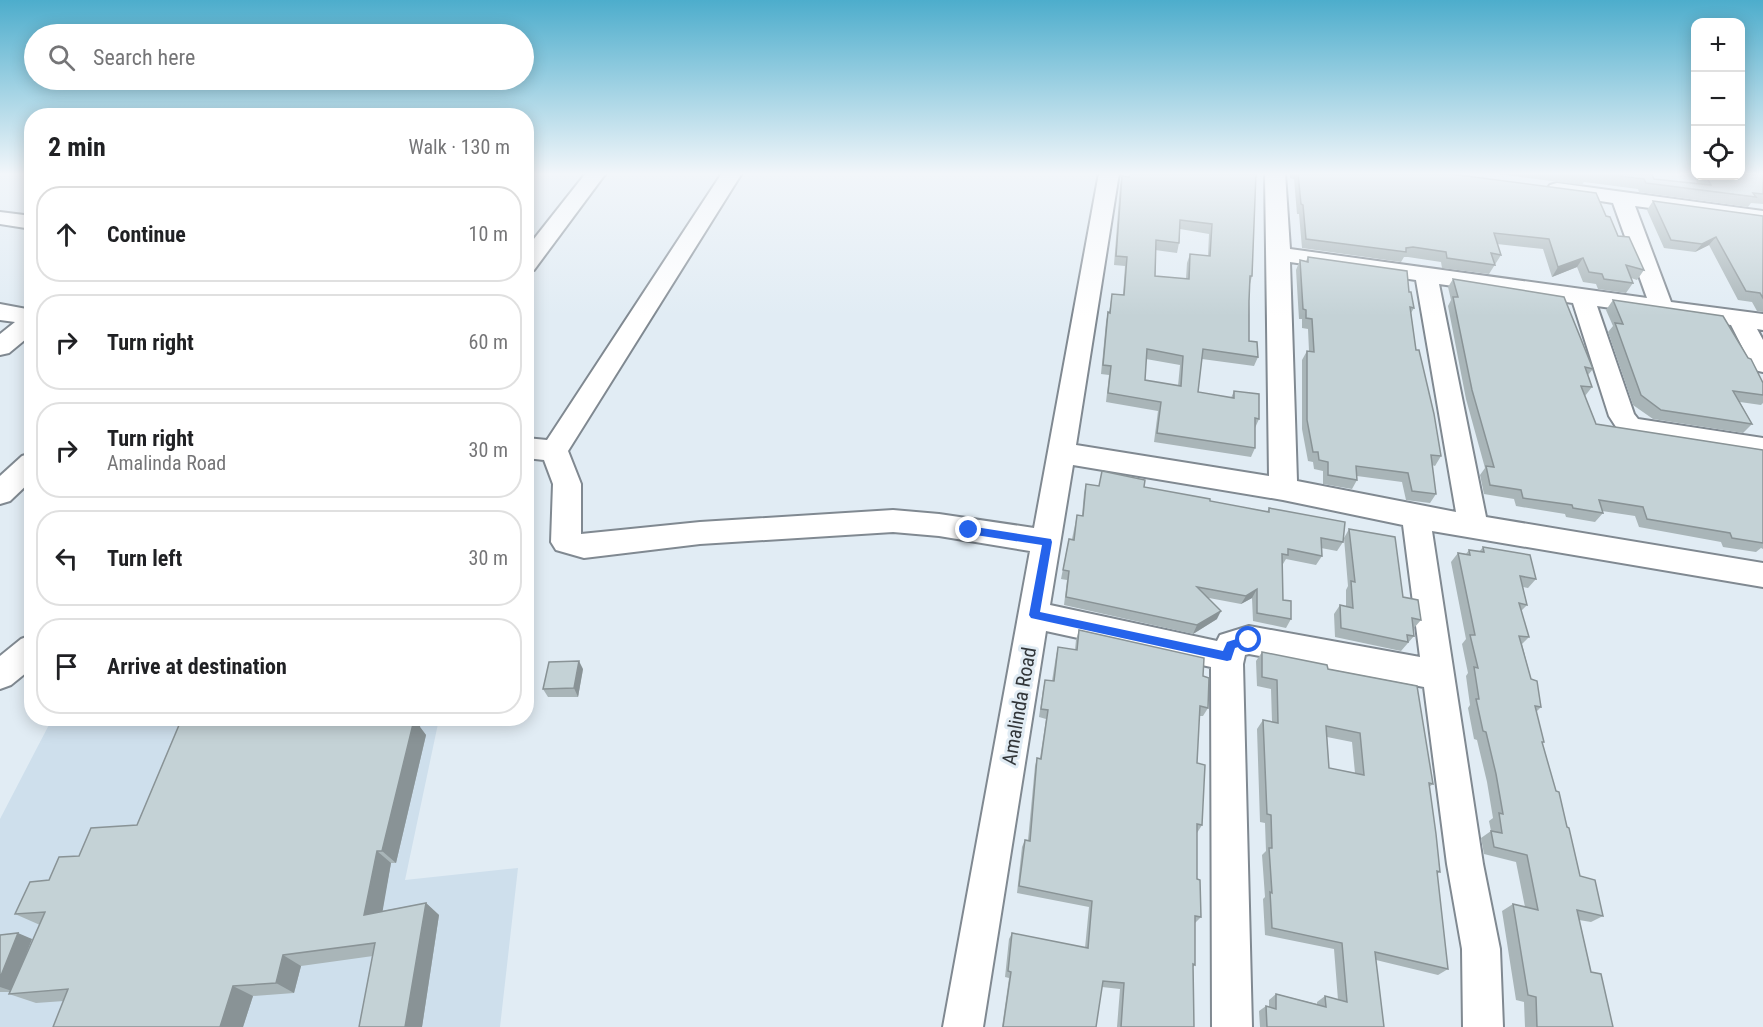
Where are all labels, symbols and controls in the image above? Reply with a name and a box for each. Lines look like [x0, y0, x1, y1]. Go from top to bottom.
map controls [1691, 18, 1745, 180]
button: + [1691, 18, 1745, 72]
search box [24, 24, 534, 90]
icon: search [45, 41, 78, 74]
text: Search here [93, 45, 195, 70]
button: − [1691, 72, 1745, 126]
button: locate [1691, 126, 1745, 180]
text: 2 min [48, 132, 106, 162]
text: Walk · 130 m [409, 135, 510, 159]
icon: ahead [50, 218, 83, 251]
text: Continue [107, 222, 186, 247]
text: 10 m [469, 222, 508, 246]
icon: right [50, 326, 83, 359]
text: Turn right [107, 330, 194, 355]
text: 60 m [469, 330, 508, 354]
text: Turn right [107, 426, 194, 451]
icon: right [50, 434, 83, 467]
text: 30 m [469, 438, 508, 462]
text: Amalinda Road [107, 451, 226, 475]
route end [955, 516, 981, 542]
icon: left [50, 542, 83, 575]
text: Turn left [107, 546, 182, 571]
text: 30 m [469, 546, 508, 570]
route start [1235, 626, 1261, 652]
street label: Amalinda Road [997, 645, 1041, 767]
icon: arrive [50, 650, 83, 683]
text: Arrive at destination [107, 654, 287, 679]

